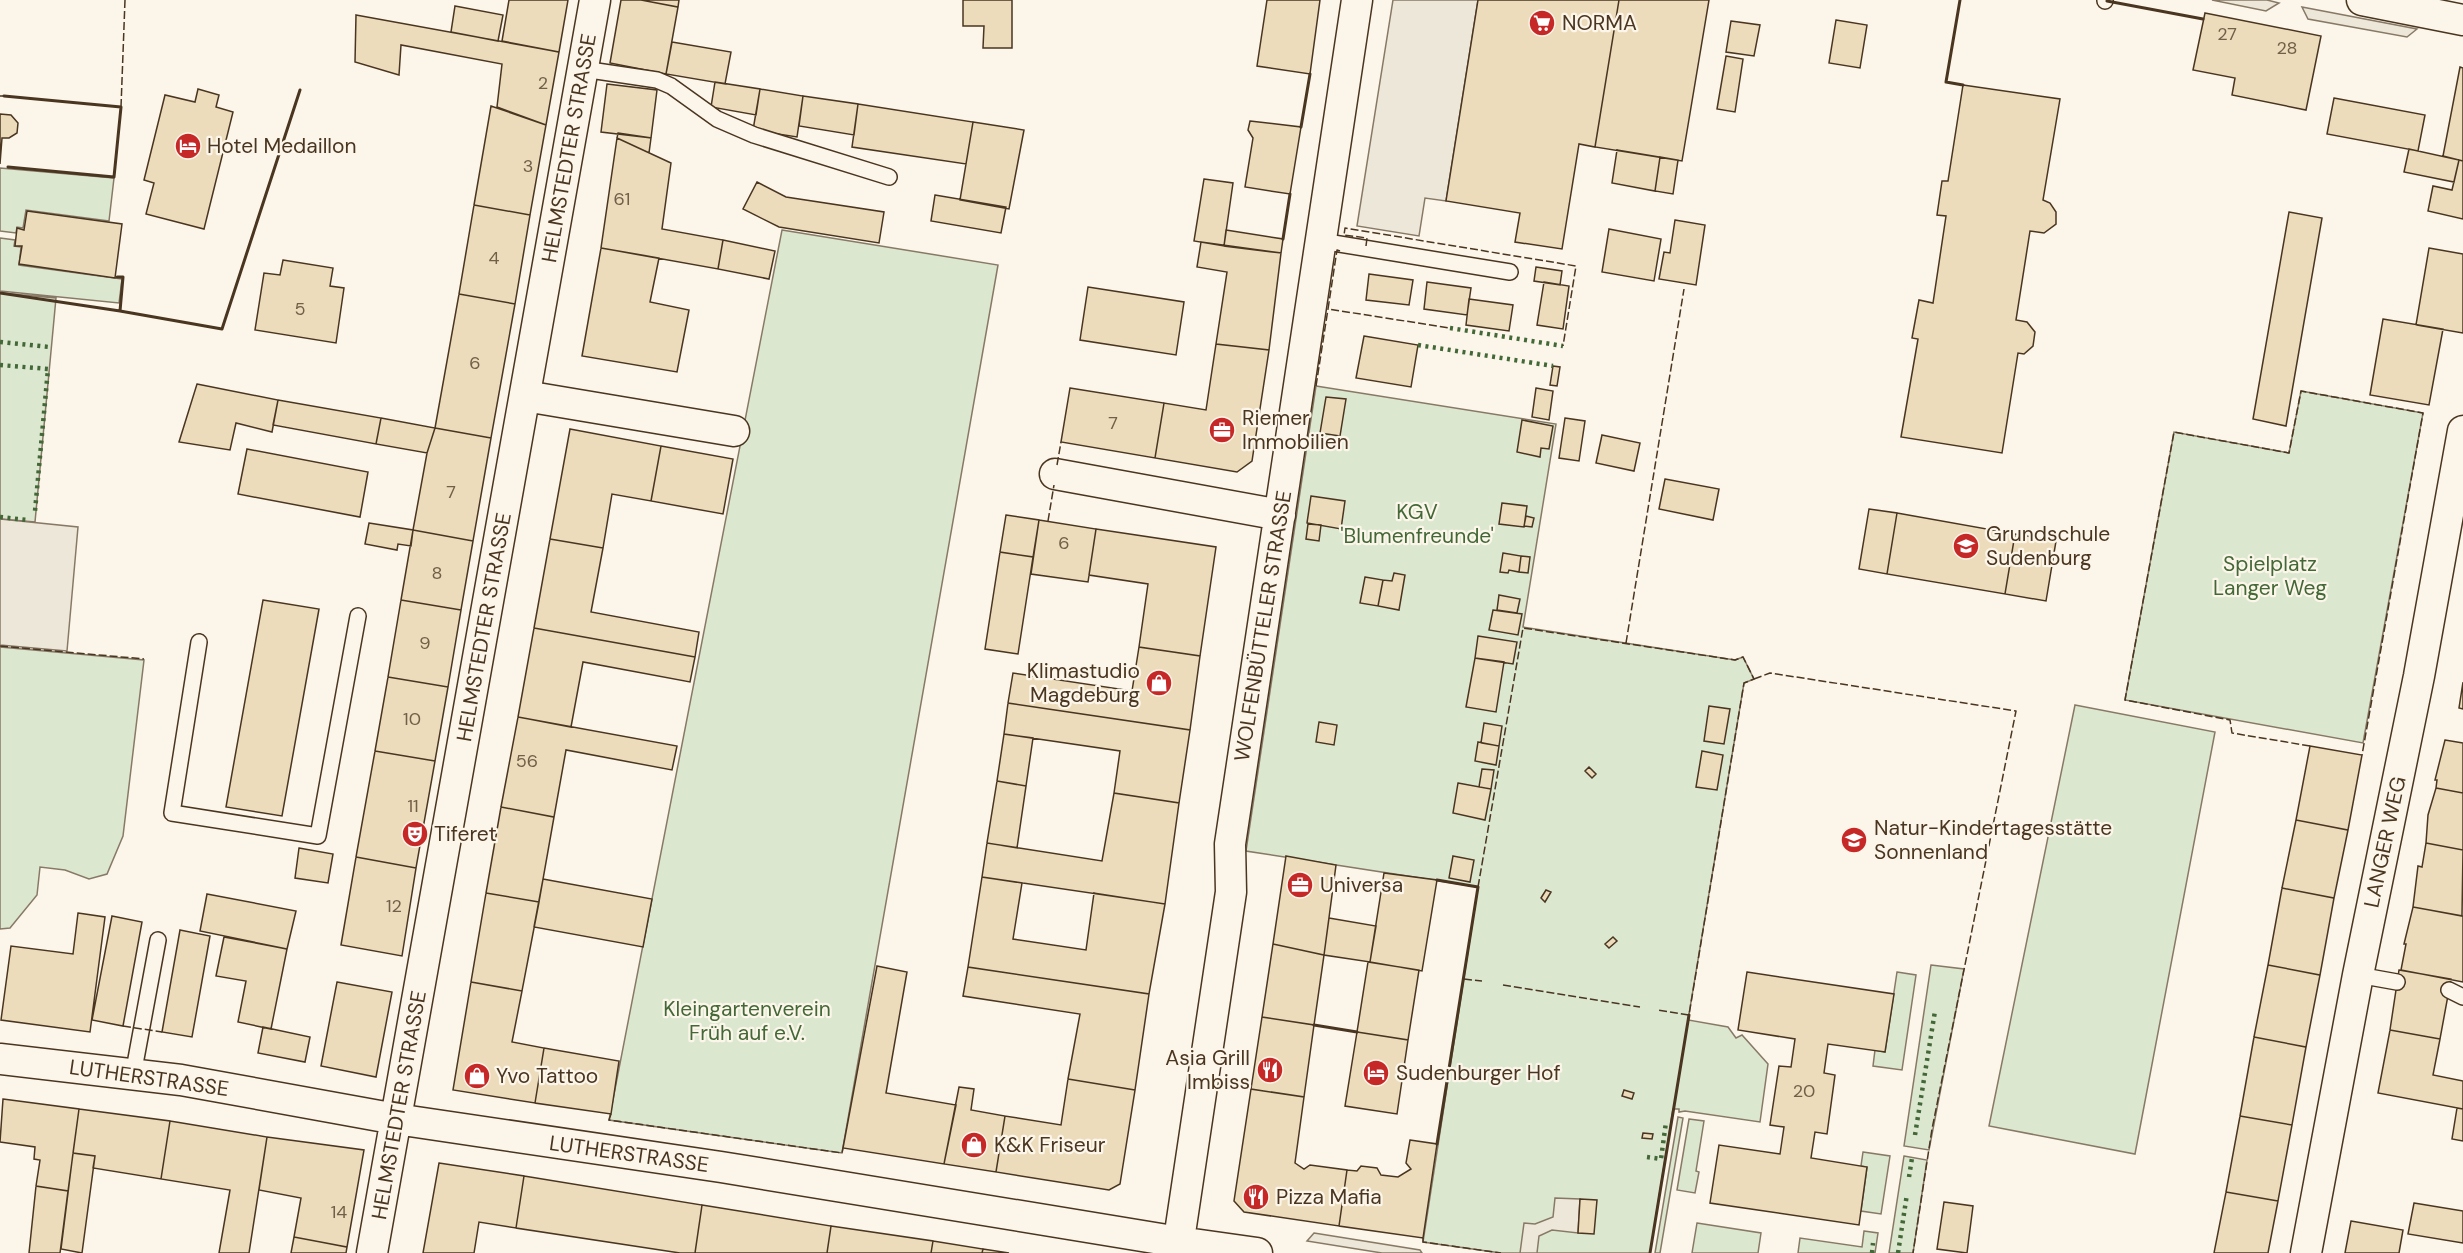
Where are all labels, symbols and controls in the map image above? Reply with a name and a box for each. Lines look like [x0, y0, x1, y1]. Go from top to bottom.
supermarket icon: NORMA [1527, 8, 1557, 38]
place label: NORMA [1562, 9, 1637, 37]
house number: 27 [2217, 22, 2237, 46]
street label: HELMSTEDTER STRASSE [535, 31, 603, 265]
house number: 28 [2276, 36, 2298, 60]
house number: 2 [538, 71, 548, 95]
hotel icon: Hotel Medaillon [173, 131, 203, 161]
place label: Hotel Medaillon [207, 132, 357, 160]
house number: 3 [523, 154, 533, 178]
house number: 61 [614, 187, 630, 211]
house number: 4 [489, 246, 500, 270]
house number: 5 [295, 297, 305, 321]
house number: 6 [469, 351, 481, 375]
place label: Riemer Immobilien [1242, 404, 1349, 456]
house number: 7 [1108, 411, 1118, 435]
office icon: Riemer Immobilien [1207, 415, 1237, 445]
house number: 7 [446, 480, 456, 504]
street label: WOLFENBÜTTELER STRASSE [1228, 489, 1298, 763]
park label: KGV 'Blumenfreunde' [1340, 498, 1494, 550]
street label: HELMSTEDTER STRASSE [450, 510, 518, 744]
place label: Grundschule Sudenburg [1986, 520, 2110, 572]
house number: 6 [1058, 531, 1070, 555]
school or university icon: Grundschule Sudenburg [1951, 531, 1981, 561]
park label: Spielplatz Langer Weg [2213, 550, 2327, 602]
house number: 8 [432, 561, 442, 585]
house number: 9 [419, 631, 431, 655]
place label: Klimastudio Magdeburg [1027, 657, 1140, 709]
shop icon: Klimastudio Magdeburg [1144, 668, 1174, 698]
house number: 10 [403, 707, 421, 731]
house number: 56 [516, 749, 538, 773]
street label: LANGER WEG [2357, 774, 2413, 910]
house number: 11 [407, 794, 419, 818]
place label: Natur-Kindertagesstätte Sonnenland [1874, 814, 2112, 866]
theatre icon: Tiferet [400, 819, 430, 849]
place label: Tiferet [434, 820, 497, 848]
school or university icon: Natur-Kindertagesstätte Sonnenland [1839, 825, 1869, 855]
office icon: Universa [1285, 870, 1315, 900]
place label: Universa [1320, 871, 1403, 899]
house number: 12 [386, 894, 402, 918]
street label: HELMSTEDTER STRASSE [365, 988, 433, 1222]
park label: Kleingartenverein Früh auf e.V. [663, 995, 831, 1047]
place label: Asia Grill Imbiss [1165, 1044, 1250, 1096]
street label: LUTHERSTRASSE [67, 1053, 231, 1103]
restaurant icon: Asia Grill Imbiss [1255, 1055, 1285, 1085]
hotel icon: Sudenburger Hof [1361, 1058, 1391, 1088]
place label: Sudenburger Hof [1396, 1059, 1561, 1087]
shop icon: Yvo Tattoo [462, 1061, 492, 1091]
place label: Yvo Tattoo [496, 1062, 598, 1090]
house number: 20 [1793, 1079, 1815, 1103]
street label: LUTHERSTRASSE [547, 1129, 711, 1179]
shop icon: K&K Friseur [959, 1130, 989, 1160]
place label: K&K Friseur [994, 1131, 1106, 1159]
restaurant icon: Pizza Mafia [1241, 1182, 1271, 1212]
place label: Pizza Mafia [1276, 1183, 1382, 1211]
house number: 14 [331, 1200, 347, 1224]

